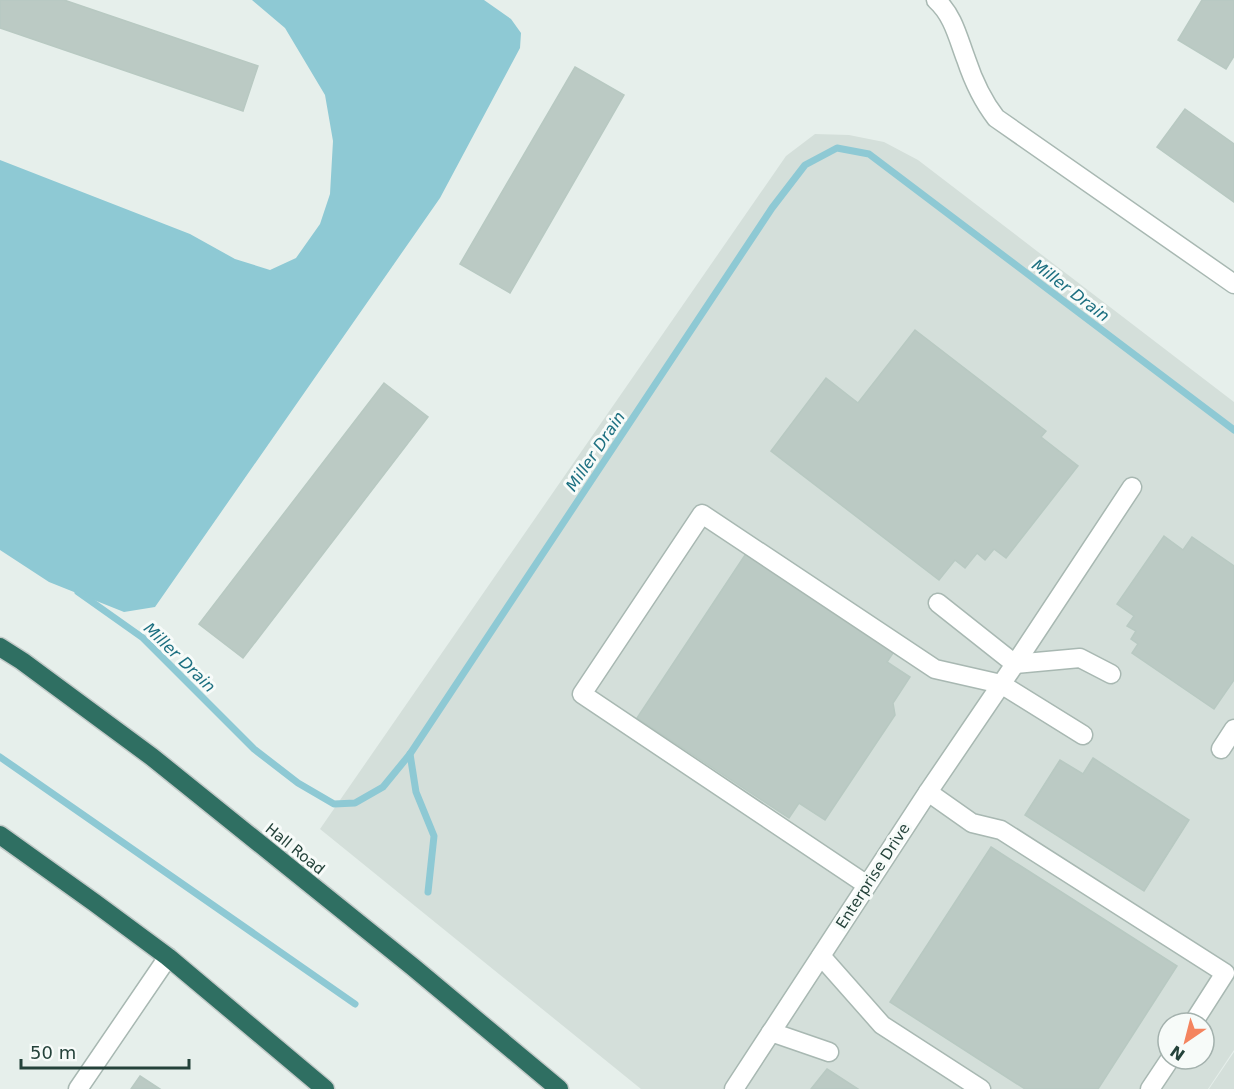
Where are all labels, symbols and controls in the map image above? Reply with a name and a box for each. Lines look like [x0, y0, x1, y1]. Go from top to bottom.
water label: Miller Drain [1028, 255, 1113, 326]
water label: Miller Drain [562, 408, 629, 495]
water label: Miller Drain [140, 619, 219, 696]
street label: Hall Road [262, 820, 328, 878]
street label: Enterprise Drive [832, 820, 914, 932]
north arrow [1156, 1011, 1216, 1071]
scale bar [21, 1032, 189, 1070]
text: N [1167, 1041, 1189, 1064]
text: 50 m [30, 1042, 76, 1063]

